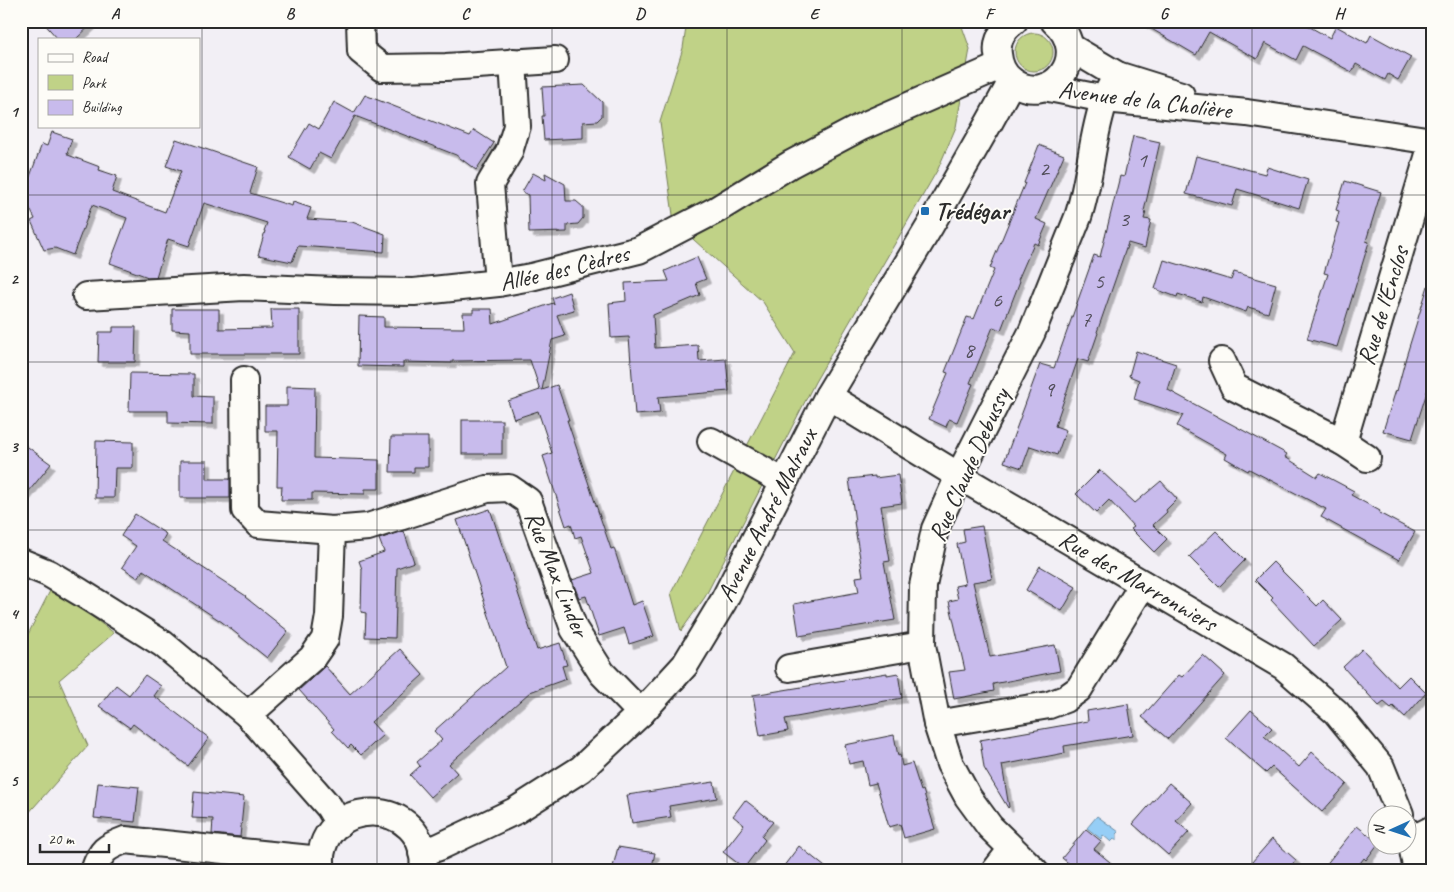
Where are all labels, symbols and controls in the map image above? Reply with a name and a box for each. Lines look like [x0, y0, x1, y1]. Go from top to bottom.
text: A [111, 4, 121, 24]
text: B [286, 4, 296, 24]
text: C [461, 4, 471, 24]
text: D [635, 4, 646, 24]
text: E [810, 4, 821, 24]
text: F [985, 4, 996, 24]
text: G [1160, 4, 1170, 24]
text: H [1334, 4, 1346, 24]
legend [38, 38, 200, 128]
text: Road [82, 48, 109, 67]
text: Park [82, 74, 107, 93]
street label: Avenue de la Cholière [1057, 74, 1235, 127]
text: Building [82, 98, 122, 117]
text: 1 [10, 102, 19, 122]
house number: 1 [1137, 146, 1148, 174]
house number: 2 [1039, 155, 1051, 183]
place label: Trédégar [935, 195, 1012, 227]
marker: Trédégar [919, 205, 931, 217]
house number: 3 [1119, 205, 1131, 233]
street label: Allée des Cèdres [498, 237, 635, 298]
street label: Rue de l'Enclos [1350, 241, 1417, 369]
house number: 5 [1094, 267, 1105, 295]
text: 2 [10, 269, 19, 289]
house number: 6 [992, 286, 1003, 314]
house number: 7 [1081, 305, 1092, 333]
house number: 8 [964, 336, 976, 364]
house number: 9 [1044, 375, 1056, 403]
street label: Rue Claude Debussy [921, 381, 1018, 546]
street label: Avenue André Malraux [710, 421, 826, 607]
text: 3 [10, 437, 19, 457]
street label: Rue Max Linder [517, 507, 598, 644]
street label: Rue des Marronniers [1053, 523, 1225, 640]
text: 4 [10, 604, 19, 624]
text: 5 [11, 771, 20, 791]
north arrow [1366, 804, 1416, 854]
scale bar [40, 822, 109, 854]
text: N [1371, 824, 1388, 835]
text: 20 m [48, 830, 75, 849]

